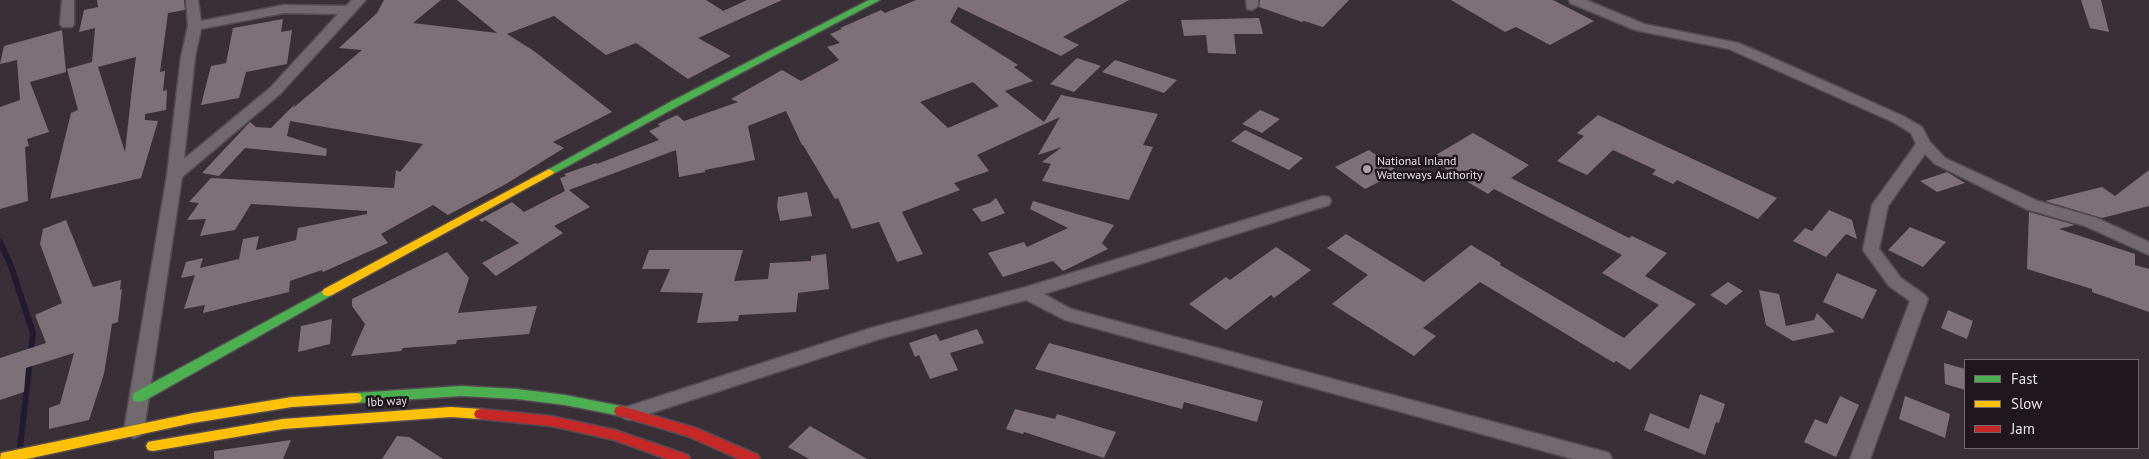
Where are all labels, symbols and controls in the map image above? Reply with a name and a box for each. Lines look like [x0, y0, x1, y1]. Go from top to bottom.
place label: National Inland Waterways Authority [1377, 155, 1483, 183]
marker: National Inland Waterways Authority [1361, 163, 1373, 175]
legend [1964, 359, 2139, 449]
text: Fast [2011, 369, 2038, 388]
street label: Ibb way [367, 394, 407, 410]
text: Slow [2011, 394, 2042, 413]
text: Jam [2011, 419, 2035, 438]

